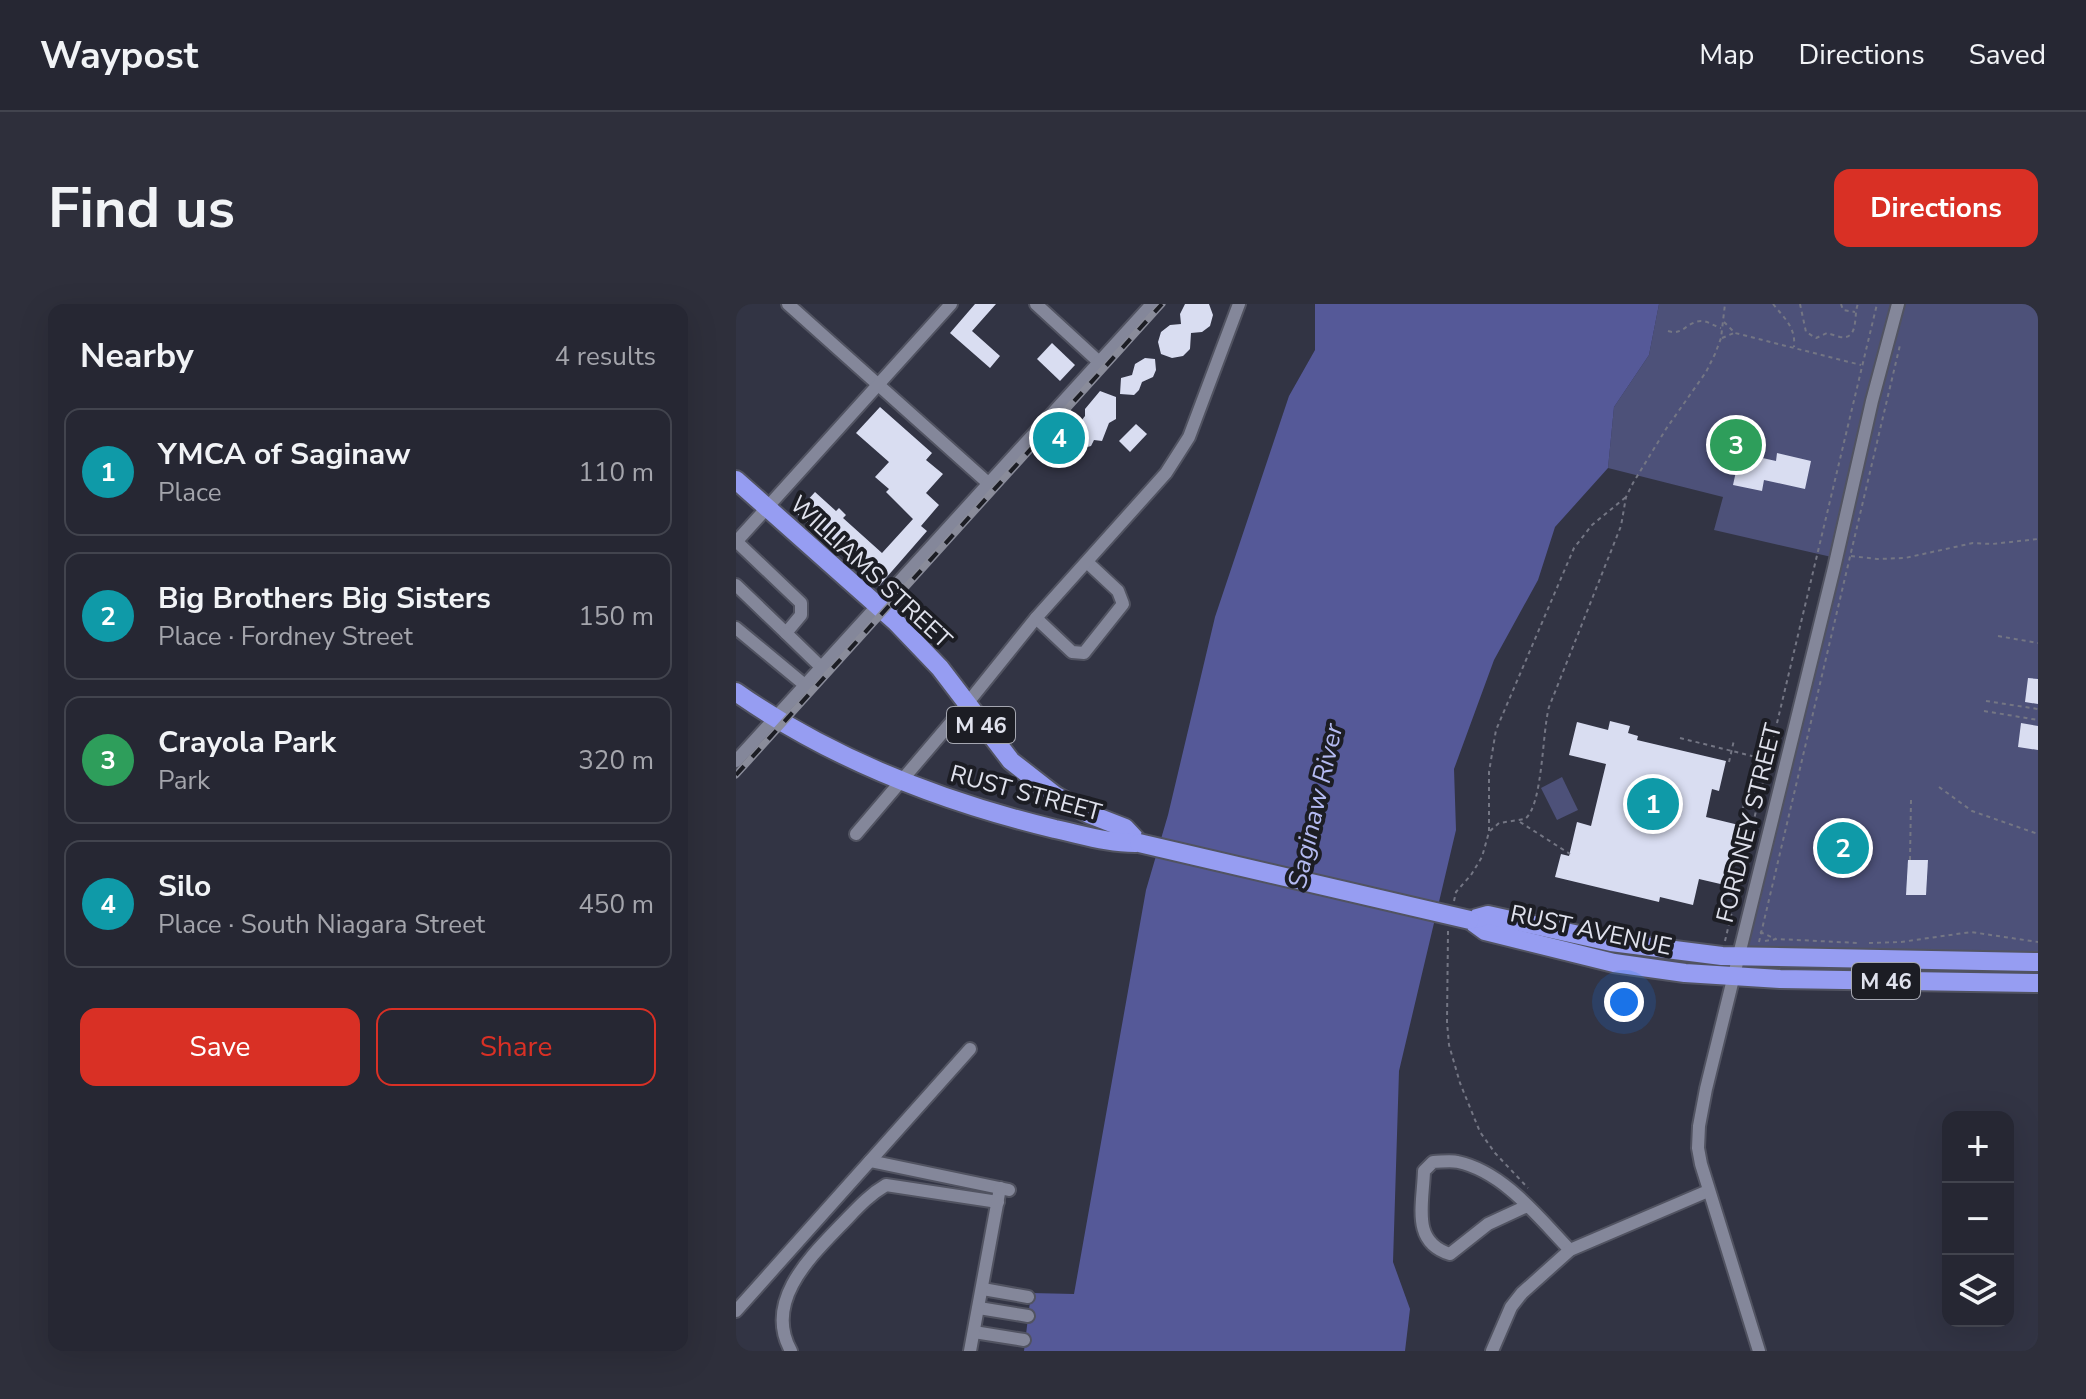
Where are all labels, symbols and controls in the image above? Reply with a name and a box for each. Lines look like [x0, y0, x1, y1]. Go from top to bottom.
text: Waypost [40, 30, 198, 81]
text: Map [1699, 36, 1754, 74]
text: Directions [1798, 36, 1925, 74]
text: Saved [1969, 36, 2046, 74]
button: Directions [1834, 169, 2038, 247]
text: Find us [48, 170, 235, 247]
text: Nearby [80, 333, 194, 379]
text: 4 results [555, 339, 656, 374]
pin: 4 [1033, 408, 1085, 468]
pin: 3 [1710, 415, 1762, 475]
text: YMCA of Saginaw [158, 434, 411, 475]
text: 1 [100, 455, 116, 490]
text: 110 m [578, 455, 654, 490]
text: Place [158, 475, 222, 510]
street label: WILLIAMS STREET [783, 488, 959, 656]
text: Big Brothers Big Sisters [158, 578, 491, 619]
text: 2 [100, 599, 116, 634]
text: 150 m [578, 599, 654, 634]
text: Place · Fordney Street [158, 619, 413, 654]
road number: M 46 [947, 707, 1015, 743]
water label: Saginaw River [1280, 720, 1352, 892]
street label: FORDNEY STREET [1709, 720, 1789, 926]
text: Crayola Park [158, 722, 336, 763]
text: 3 [100, 743, 116, 778]
text: 320 m [578, 743, 654, 778]
street label: RUST STREET [947, 757, 1106, 829]
text: Park [158, 763, 210, 798]
pin: 1 [1627, 774, 1679, 834]
pin: 2 [1817, 818, 1869, 878]
text: Silo [158, 866, 211, 907]
text: 4 [100, 887, 116, 922]
text: 450 m [578, 887, 654, 922]
street label: RUST AVENUE [1507, 897, 1675, 963]
text: Place · South Niagara Street [158, 907, 485, 942]
road number: M 46 [1852, 963, 1920, 999]
your location [1604, 982, 1644, 1022]
button: Save [80, 1008, 360, 1086]
button: Share [376, 1008, 656, 1086]
map controls [1942, 1111, 2014, 1327]
button: + [1942, 1111, 2014, 1183]
button: − [1942, 1183, 2014, 1255]
button: layers [1942, 1255, 2014, 1327]

